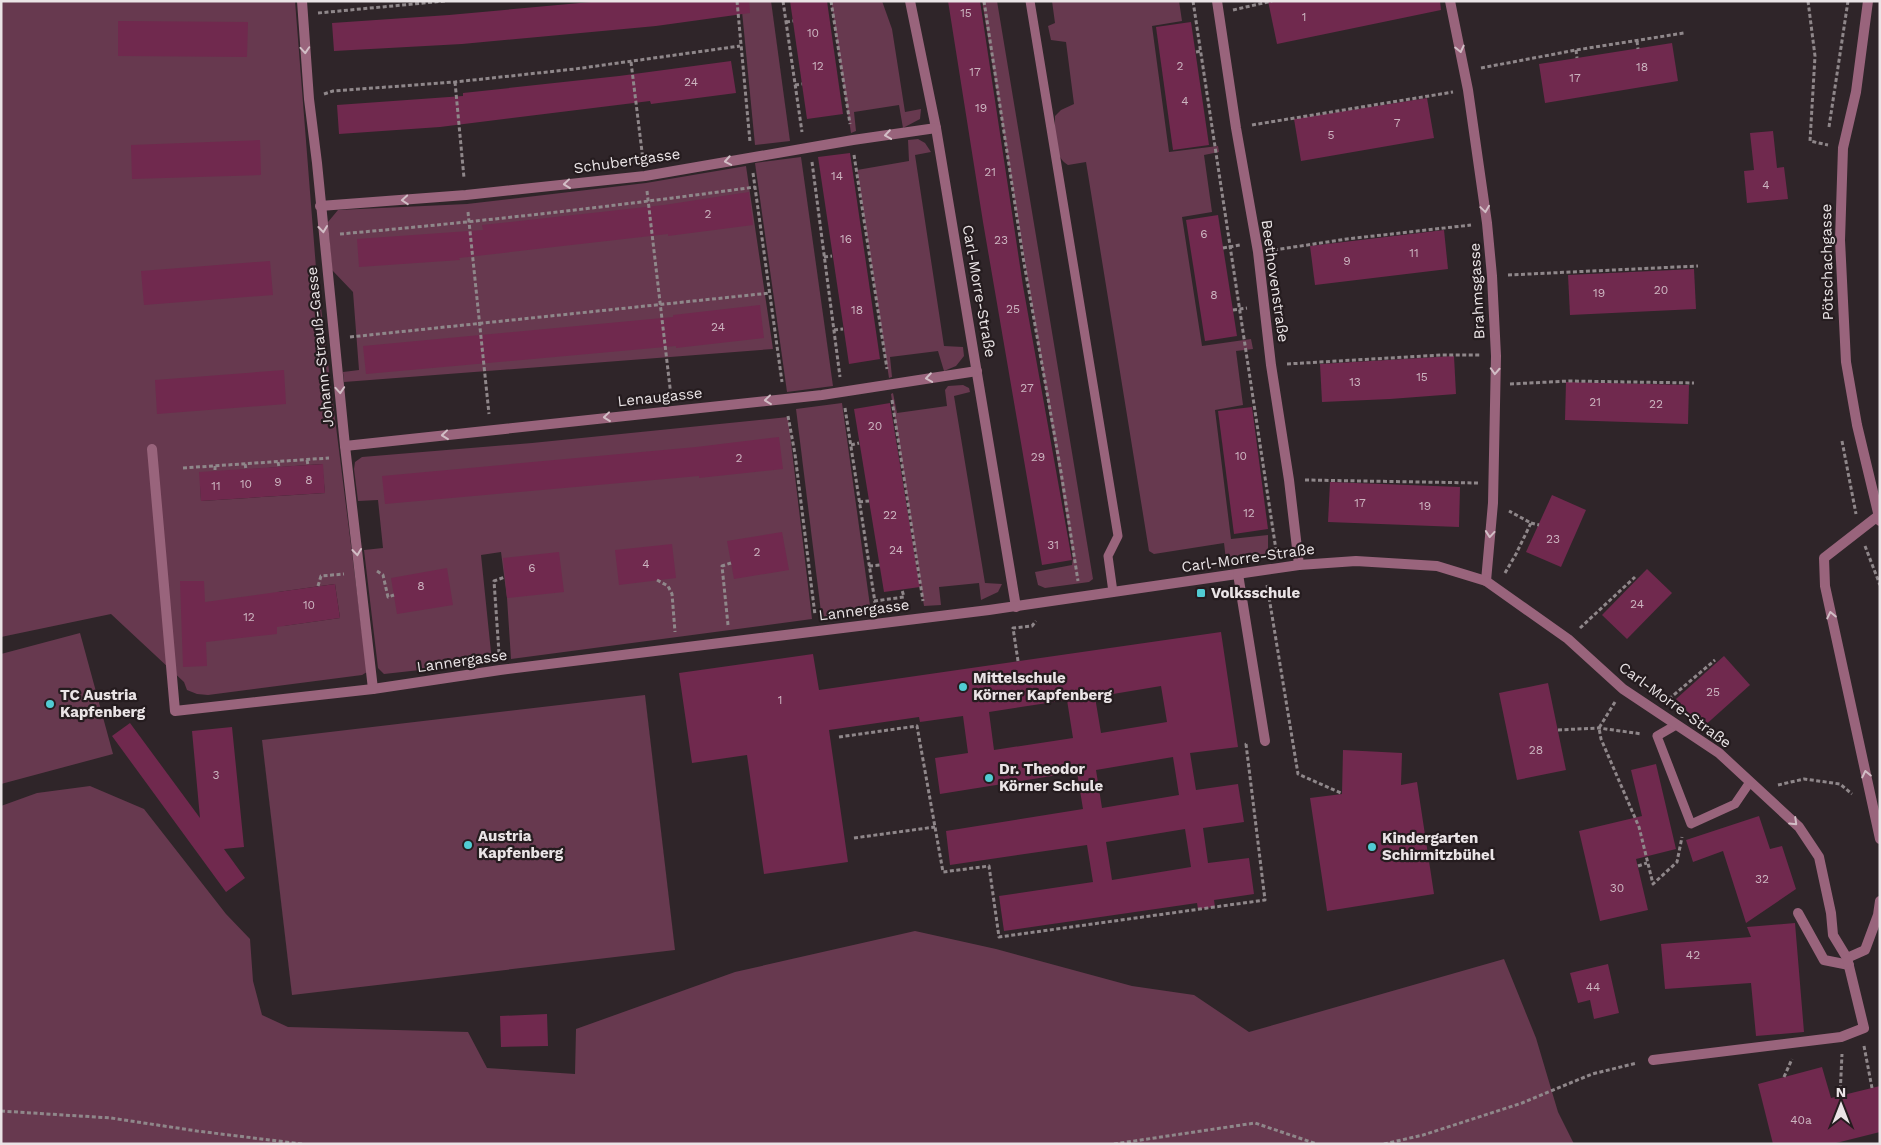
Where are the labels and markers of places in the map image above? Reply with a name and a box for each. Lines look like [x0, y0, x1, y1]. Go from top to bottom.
place label: Volksschule [1211, 584, 1300, 602]
marker: Volksschule [1195, 587, 1207, 599]
place label: Mittelschule Körner Kapfenberg [973, 669, 1113, 704]
marker: Mittelschule Körner Kapfenberg [957, 681, 969, 693]
place label: TC Austria Kapfenberg [60, 686, 146, 721]
marker: TC Austria Kapfenberg [44, 698, 56, 710]
place label: Dr. Theodor Körner Schule [999, 760, 1103, 795]
marker: Dr. Theodor Körner Schule [983, 772, 995, 784]
place label: Austria Kapfenberg [478, 827, 564, 862]
place label: Kindergarten Schirmitzbühel [1382, 829, 1495, 864]
marker: Austria Kapfenberg [462, 839, 474, 851]
marker: Kindergarten Schirmitzbühel [1366, 841, 1378, 853]

